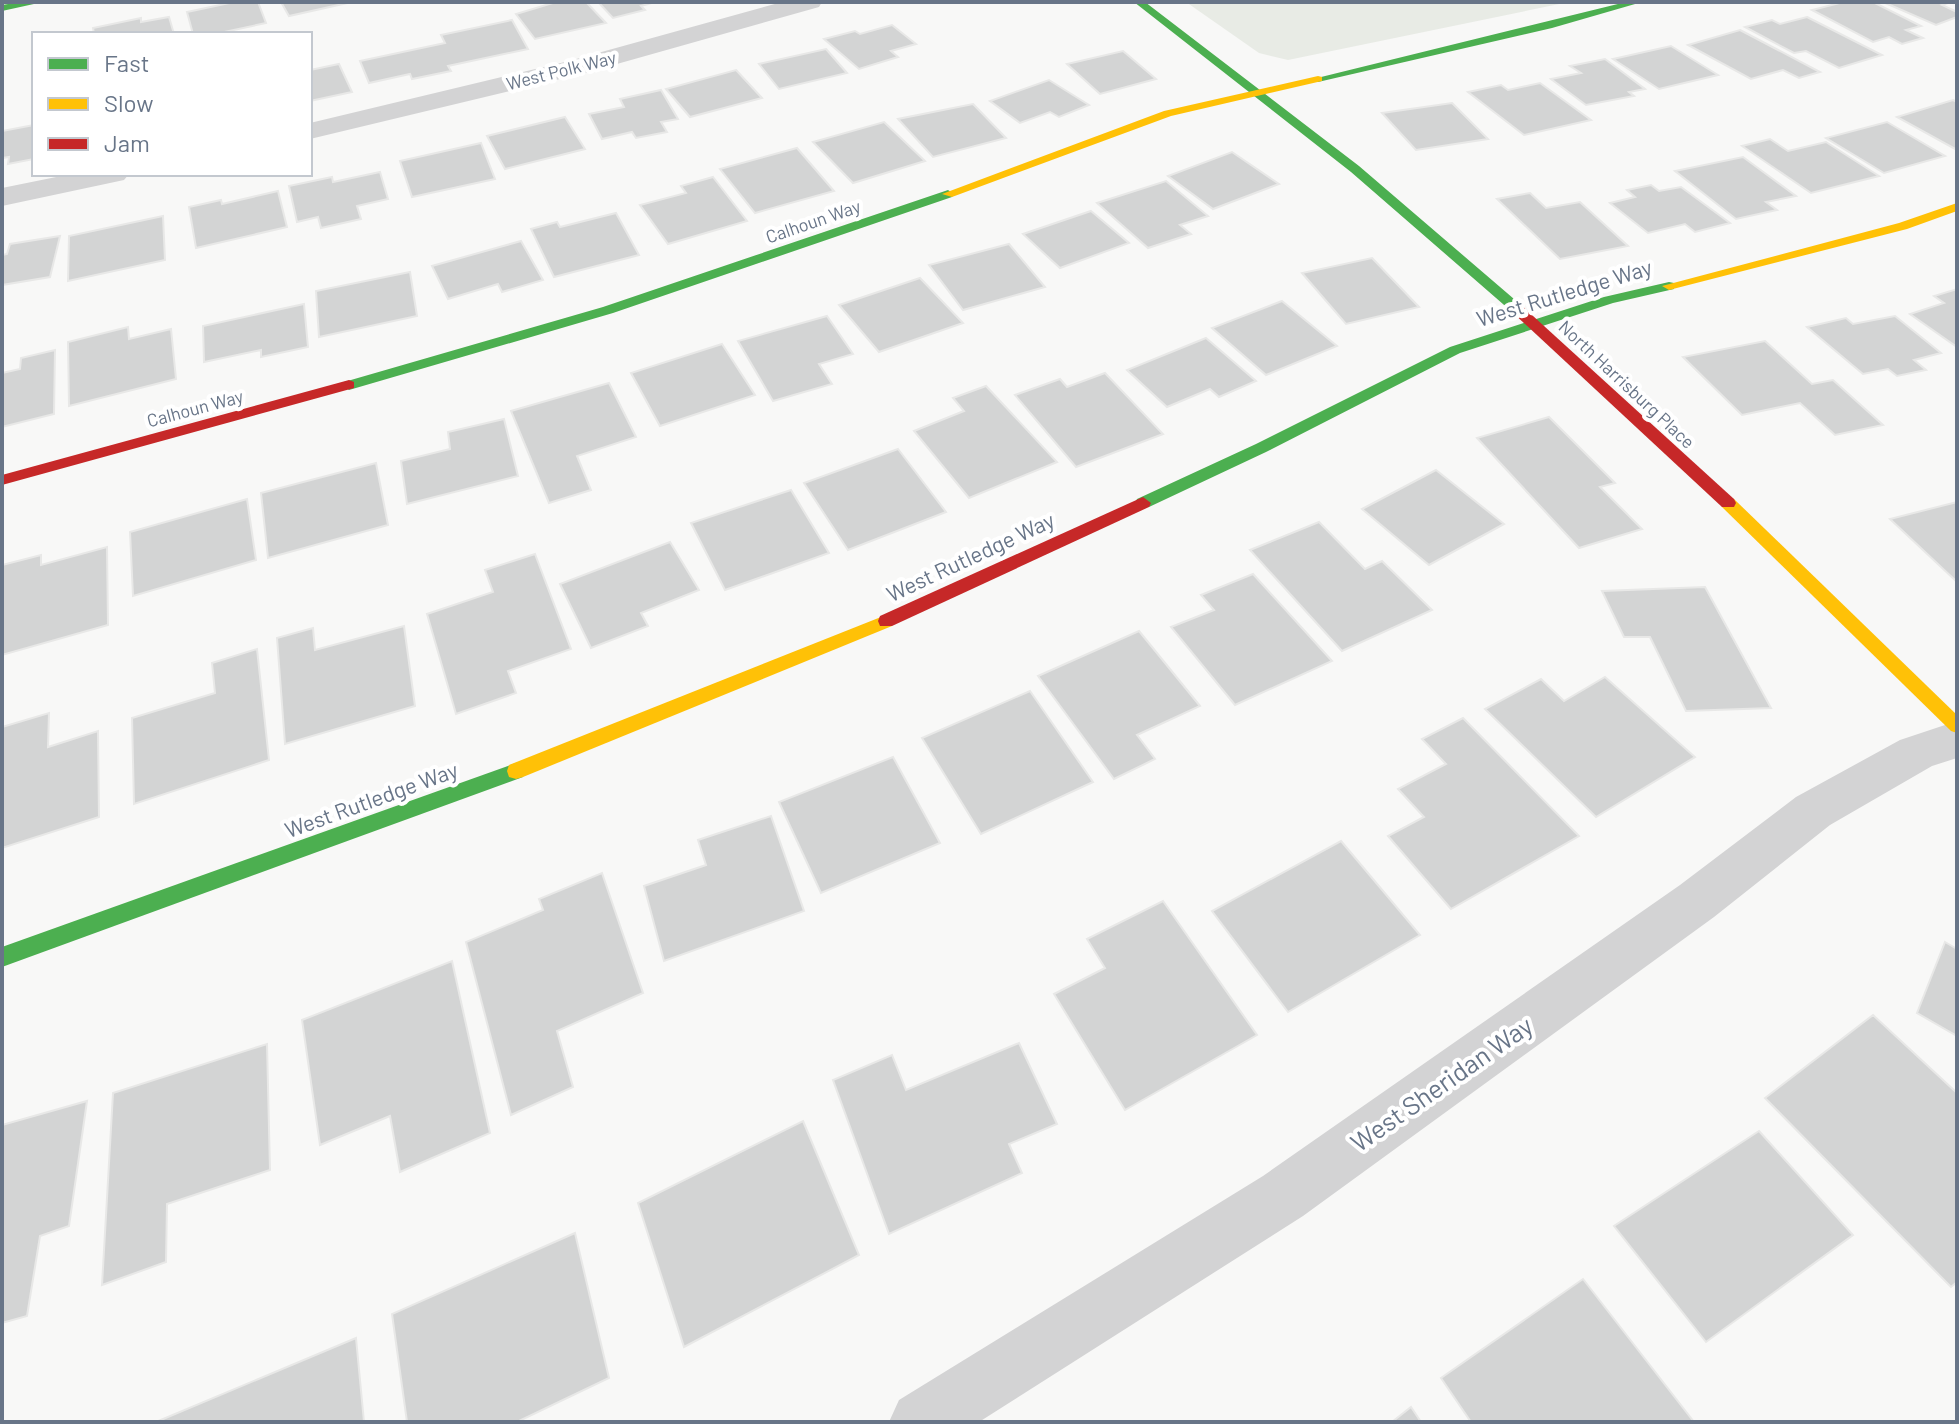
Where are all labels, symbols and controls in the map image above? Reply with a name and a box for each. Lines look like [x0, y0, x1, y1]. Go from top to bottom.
legend [32, 32, 312, 176]
street label: West Polk Way [504, 46, 618, 94]
text: Fast [104, 48, 149, 77]
text: Slow [104, 88, 153, 117]
text: Jam [104, 128, 150, 157]
street label: Calhoun Way [763, 195, 863, 247]
street label: West Rutledge Way [1473, 253, 1655, 331]
street label: North Harrisburg Place [1554, 315, 1700, 453]
street label: Calhoun Way [144, 385, 246, 431]
street label: West Rutledge Way [882, 506, 1058, 606]
street label: West Rutledge Way [281, 756, 461, 842]
street label: West Sheridan Way [1344, 1009, 1538, 1157]

